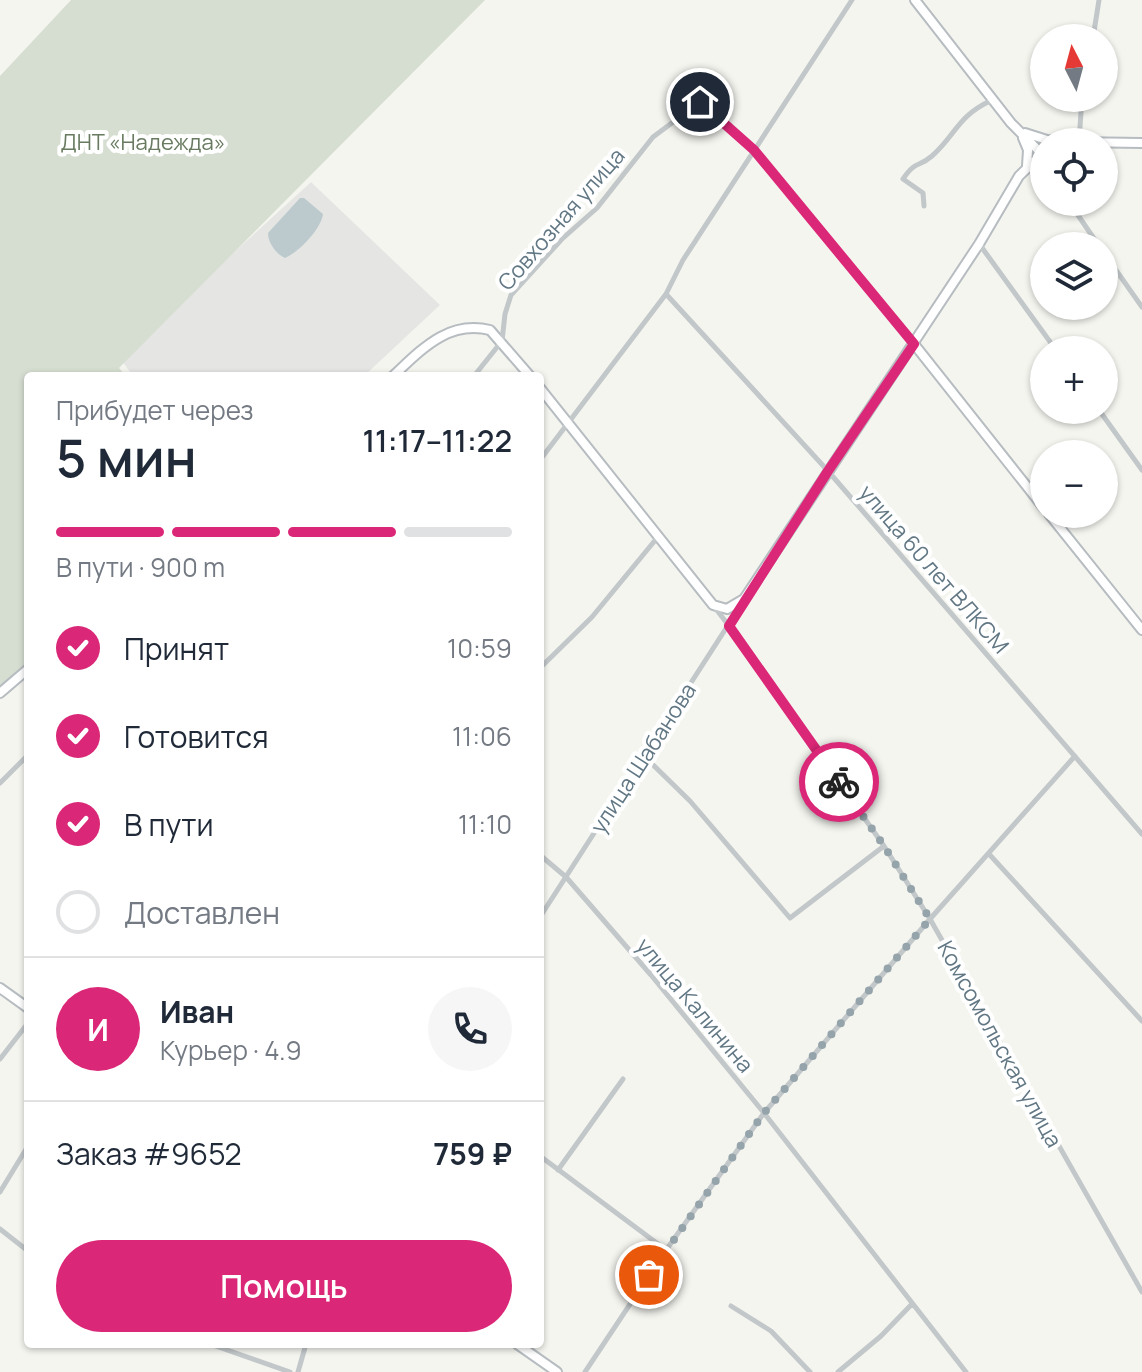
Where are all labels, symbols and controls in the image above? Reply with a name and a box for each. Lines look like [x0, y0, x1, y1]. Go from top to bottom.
north arrow [1030, 24, 1118, 112]
map controls [1030, 24, 1118, 528]
pin [666, 68, 734, 136]
icon: home [678, 80, 722, 124]
park label: ДНТ «Надежда» [61, 127, 225, 157]
button: locate [1030, 128, 1118, 216]
street label: Совхозная улица [491, 141, 631, 297]
button: layers [1030, 232, 1118, 320]
button: + [1030, 336, 1118, 424]
text: Прибудет через [56, 392, 254, 428]
text: 11:17–11:22 [362, 420, 512, 461]
text: 5 мин [56, 422, 197, 493]
button: − [1030, 440, 1118, 528]
street label: улица 60 лет ВЛКСМ [852, 478, 1016, 660]
text: В пути · 900 m [56, 549, 225, 585]
icon: check [56, 626, 100, 670]
text: Принят [124, 628, 229, 669]
text: 10:59 [447, 630, 512, 666]
street label: улица Шабанова [583, 677, 703, 839]
icon: check [56, 714, 100, 758]
text: Готовится [124, 716, 269, 757]
text: 11:06 [452, 718, 512, 754]
courier [799, 742, 879, 822]
icon: bike [817, 760, 861, 804]
icon: check [56, 802, 100, 846]
text: В пути [124, 804, 214, 845]
text: 11:10 [458, 806, 512, 842]
text: Доставлен [124, 892, 280, 933]
street label: улица Калинина [630, 931, 760, 1079]
street label: Комсомольская улица [931, 935, 1069, 1153]
button: phone [428, 987, 512, 1071]
text: Иван [160, 991, 234, 1032]
text: И [87, 1009, 109, 1050]
text: Курьер · 4.9 [160, 1032, 302, 1068]
text: Заказ #9652 [56, 1133, 242, 1174]
text: 759 ₽ [433, 1133, 512, 1174]
button: Помощь [56, 1240, 512, 1332]
pin [615, 1241, 683, 1309]
icon: bag [627, 1253, 671, 1297]

